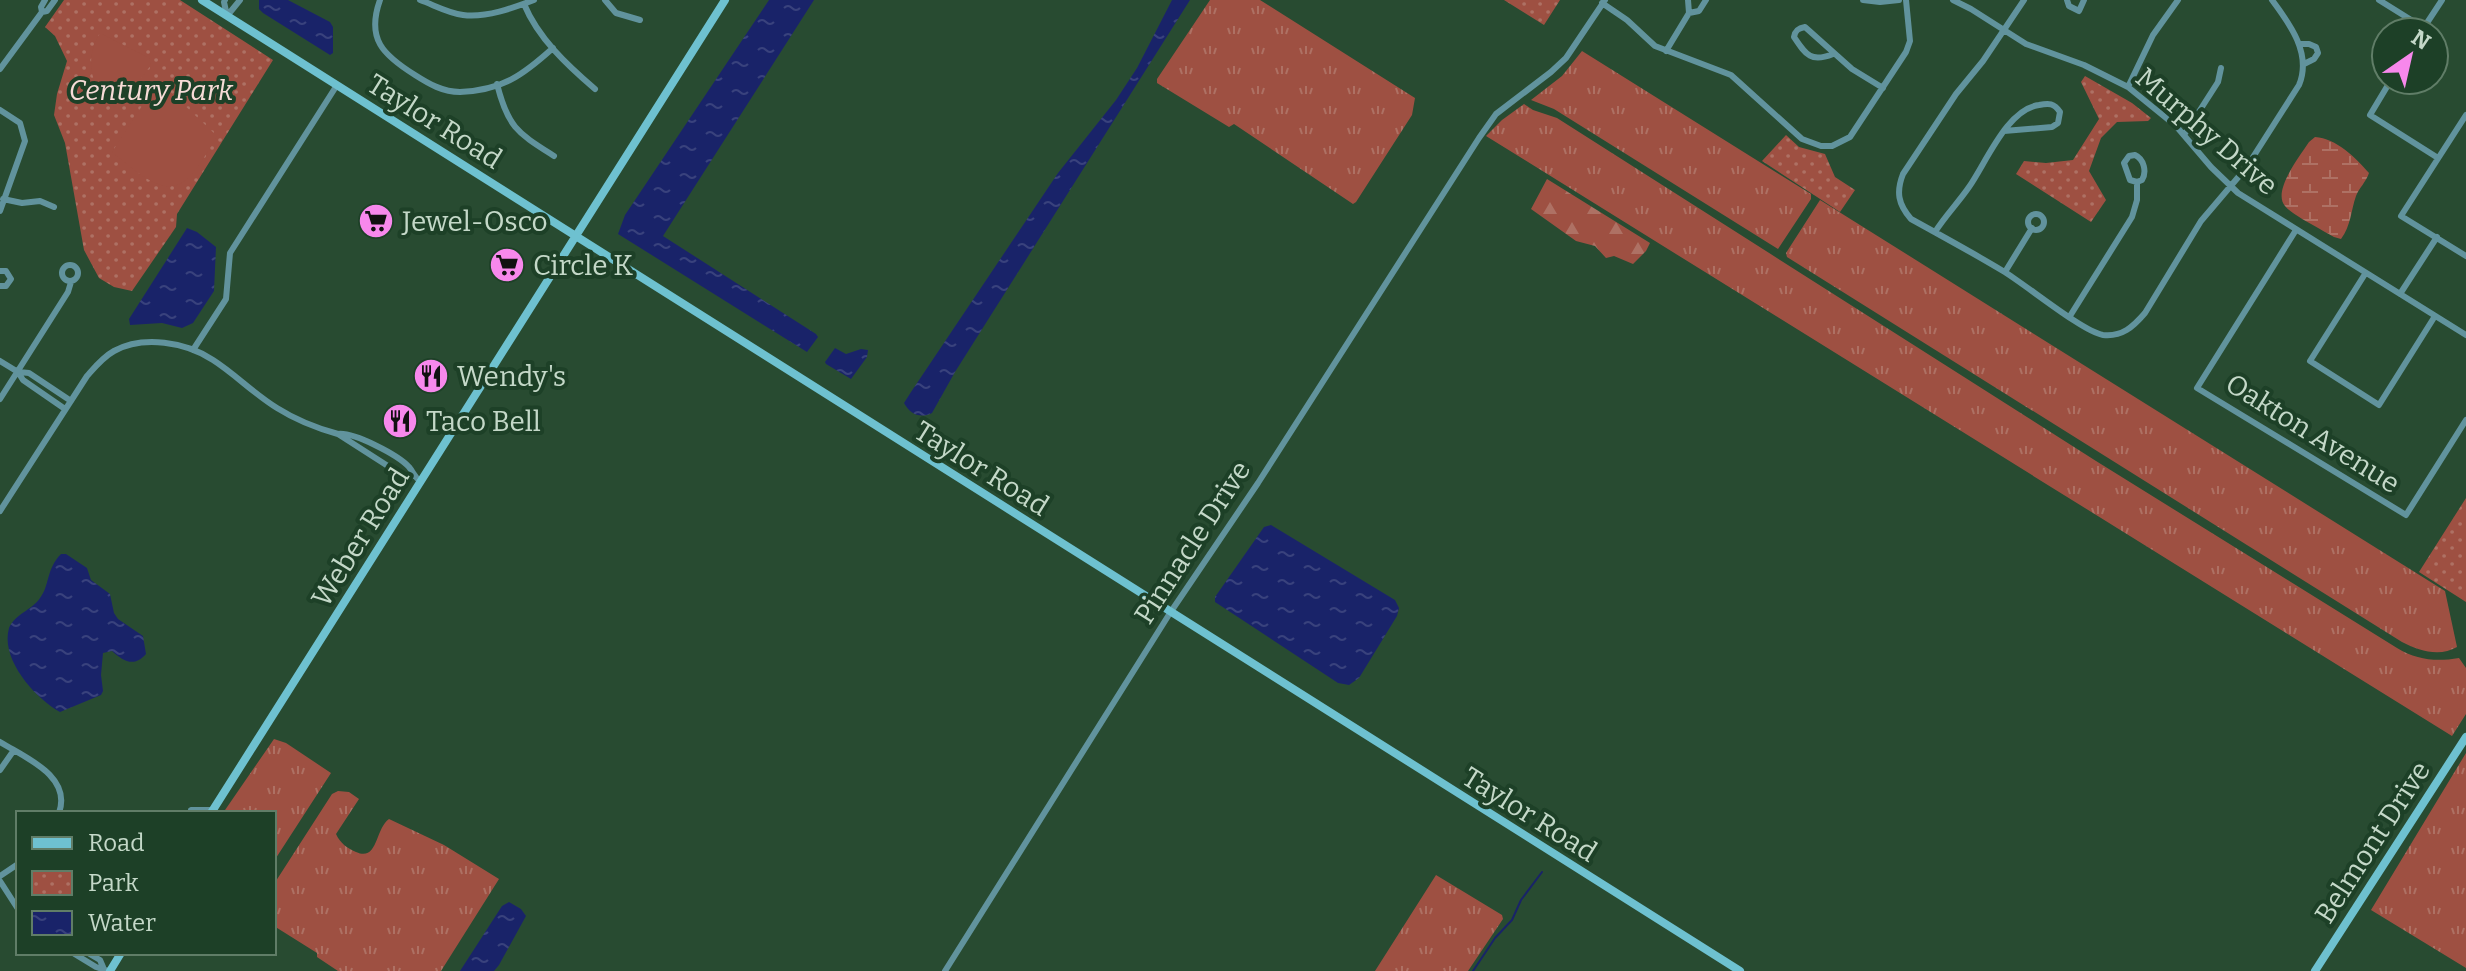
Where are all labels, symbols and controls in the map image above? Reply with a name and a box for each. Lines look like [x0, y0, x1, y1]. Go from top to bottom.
north arrow [2370, 16, 2450, 96]
text: N [2406, 24, 2436, 56]
street label: Murphy Drive [2129, 61, 2284, 202]
street label: Taylor Road [362, 67, 508, 176]
park label: Century Park [69, 74, 234, 107]
supermarket icon: Jewel-Osco [357, 202, 395, 240]
place label: Jewel-Osco [401, 205, 548, 238]
supermarket icon: Circle K [488, 246, 526, 284]
place label: Circle K [533, 249, 633, 282]
restaurant icon: Wendy's [412, 357, 450, 395]
place label: Wendy's [457, 360, 566, 393]
street label: Oakton Avenue [2220, 367, 2406, 500]
restaurant icon: Taco Bell [381, 402, 419, 440]
place label: Taco Bell [426, 405, 541, 438]
street label: Taylor Road [909, 414, 1055, 523]
street label: Pinnacle Drive [1128, 455, 1257, 630]
street label: Weber Road [305, 462, 416, 613]
street label: Belmont Drive [2308, 755, 2437, 929]
street label: Taylor Road [1457, 760, 1603, 869]
legend [16, 811, 276, 955]
text: Road [88, 829, 144, 857]
text: Park [88, 869, 139, 897]
text: Water [88, 909, 156, 937]

